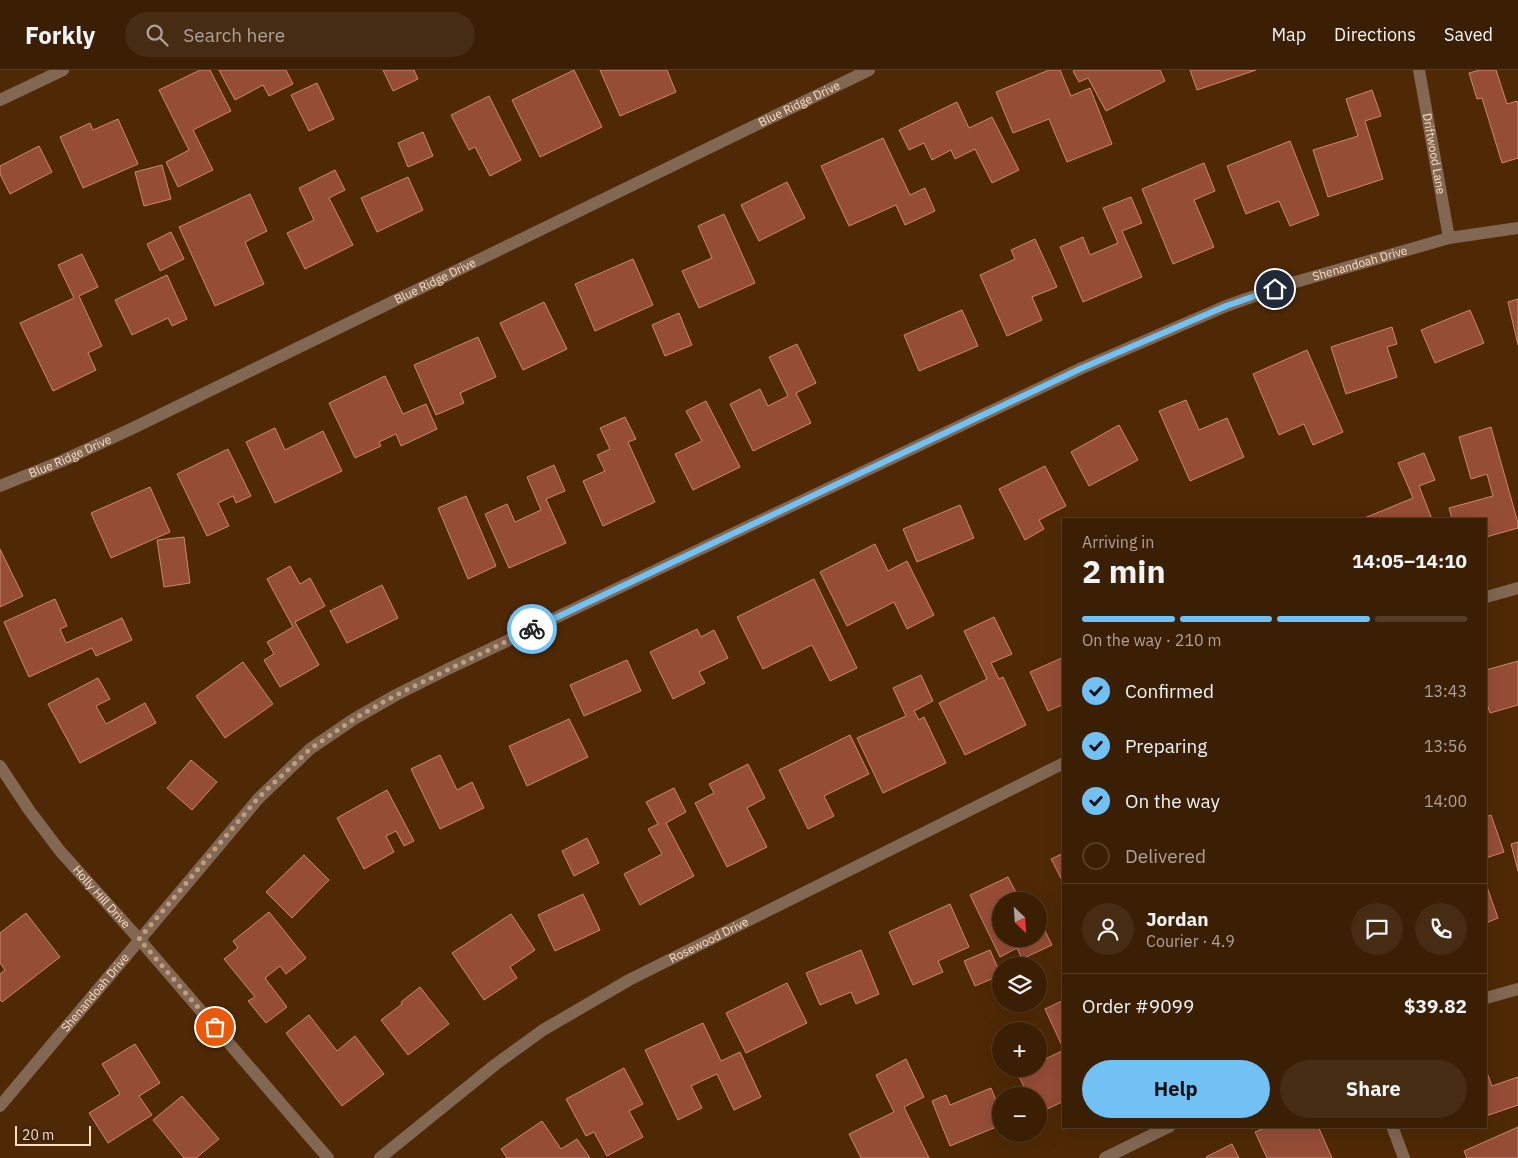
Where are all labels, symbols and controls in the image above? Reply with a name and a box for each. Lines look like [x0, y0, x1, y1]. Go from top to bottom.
search box [125, 12, 475, 57]
text: Forkly [25, 19, 95, 51]
icon: search [143, 21, 171, 49]
text: Search here [183, 23, 285, 47]
text: Map [1271, 23, 1306, 46]
text: Directions [1334, 23, 1416, 46]
text: Saved [1444, 23, 1493, 46]
street label: Blue Ridge Drive [756, 77, 843, 130]
street label: Driftwood Lane [1420, 112, 1449, 196]
street label: Shenandoah Drive [1310, 242, 1409, 284]
street label: Blue Ridge Drive [392, 254, 478, 307]
pin [1254, 268, 1296, 310]
icon: home [1261, 275, 1289, 303]
street label: Blue Ridge Drive [26, 431, 114, 481]
text: Arriving in [1082, 532, 1154, 552]
text: 14:05–14:10 [1352, 549, 1467, 573]
text: 2 min [1082, 550, 1166, 592]
courier [507, 604, 557, 654]
icon: bike [518, 615, 546, 643]
text: On the way · 210 m [1082, 630, 1221, 650]
icon: check [1082, 677, 1110, 705]
text: Confirmed [1125, 679, 1214, 703]
text: 13:43 [1424, 681, 1467, 701]
icon: check [1082, 732, 1110, 760]
text: Preparing [1125, 734, 1207, 758]
text: 13:56 [1424, 736, 1467, 756]
icon: check [1082, 787, 1110, 815]
text: On the way [1125, 789, 1220, 813]
text: 14:00 [1424, 791, 1467, 811]
text: Delivered [1125, 844, 1206, 868]
street label: Holly Hill Drive [70, 862, 134, 931]
north arrow [992, 892, 1048, 948]
map controls [992, 892, 1047, 1142]
button: person [1082, 903, 1134, 955]
button: chat [1351, 903, 1403, 955]
button: phone [1415, 903, 1467, 955]
text: Jordan [1146, 907, 1209, 931]
street label: Rosewood Drive [666, 913, 751, 966]
text: Courier · 4.9 [1146, 931, 1235, 951]
street label: Shenandoah Drive [58, 950, 132, 1035]
button: layers [992, 957, 1047, 1012]
text: Order #9099 [1082, 994, 1194, 1018]
text: $39.82 [1404, 994, 1467, 1018]
pin [194, 1006, 236, 1048]
icon: bag [201, 1013, 229, 1041]
button: + [992, 1022, 1047, 1077]
button: Help [1082, 1060, 1270, 1118]
button: Share [1280, 1060, 1467, 1118]
button: − [992, 1087, 1047, 1142]
scale bar [15, 1123, 91, 1146]
text: 20 m [22, 1126, 54, 1144]

